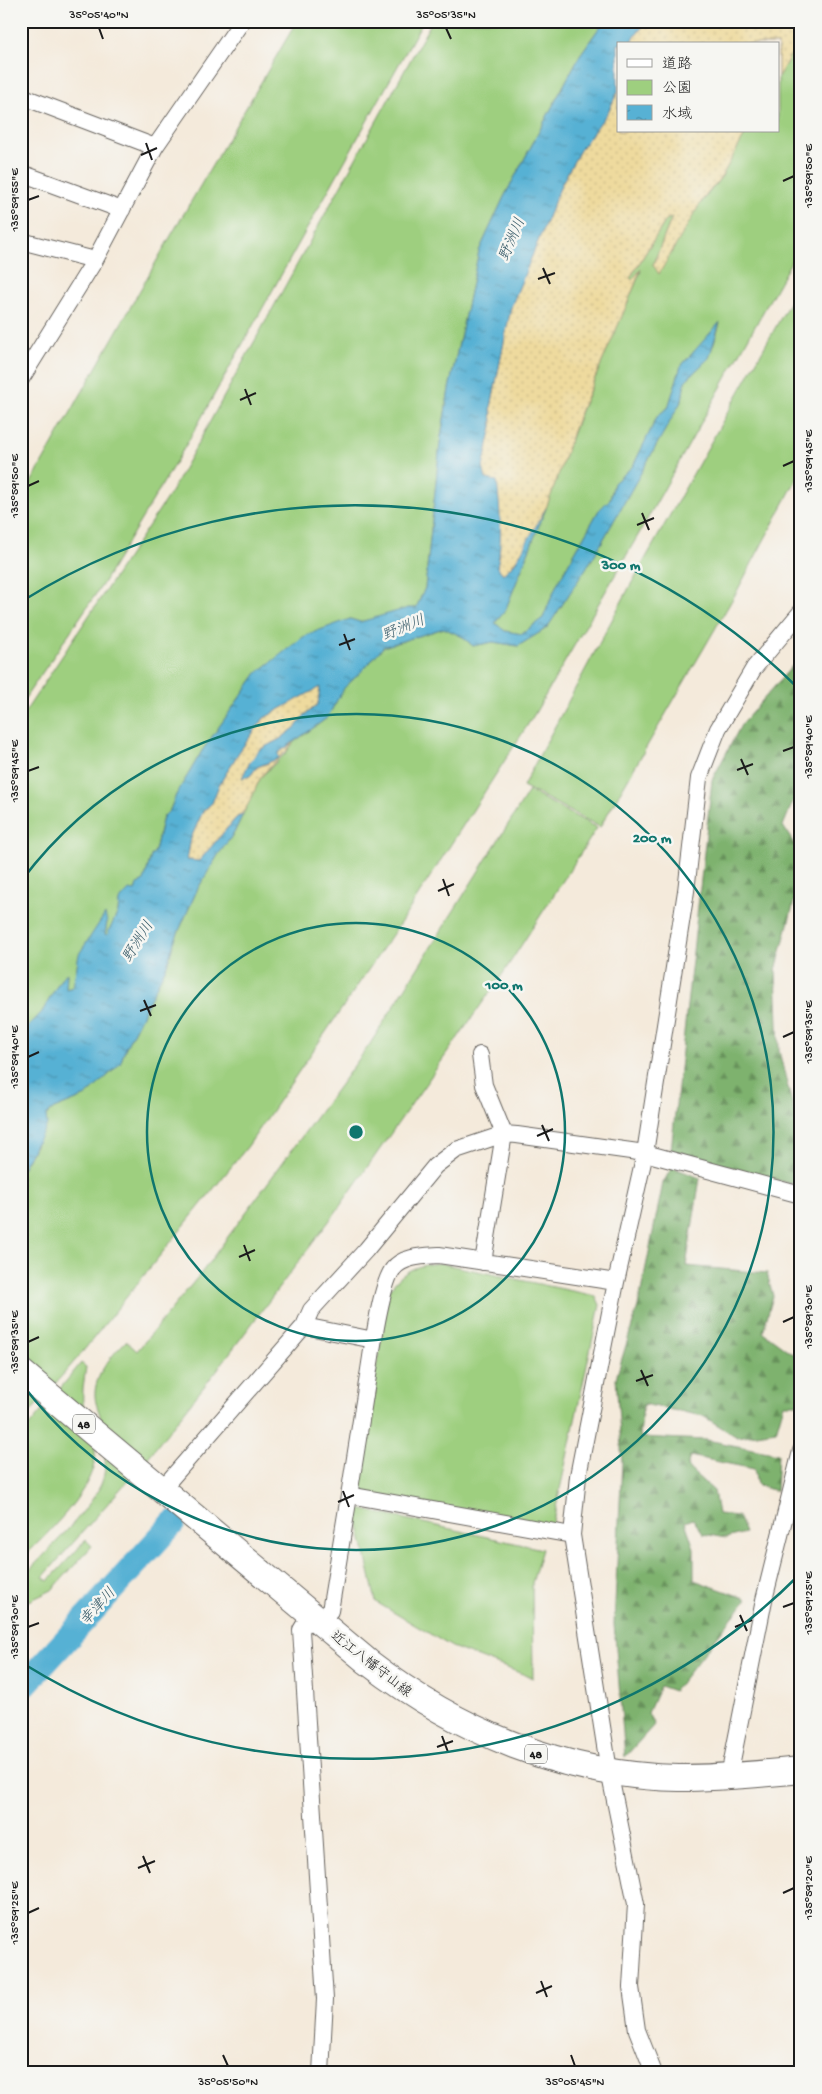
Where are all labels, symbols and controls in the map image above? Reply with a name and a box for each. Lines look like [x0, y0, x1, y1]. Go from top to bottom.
text: 35°05'40"N [68, 9, 129, 23]
text: 35°05'35"N [415, 9, 476, 23]
legend [617, 42, 780, 132]
text: 道路 [662, 56, 692, 74]
text: 公園 [662, 80, 692, 98]
text: 水域 [662, 105, 692, 124]
text: 135°59'50"E [803, 144, 817, 209]
text: 135°59'55"E [9, 168, 23, 233]
water label: 野洲川 [496, 216, 530, 264]
text: 135°59'45"E [803, 429, 817, 493]
text: 135°59'50"E [9, 454, 23, 519]
text: 300 m [600, 557, 641, 575]
water label: 野洲川 [380, 612, 428, 646]
text: 135°59'40"E [803, 715, 817, 780]
text: 135°59'45"E [9, 739, 23, 803]
text: 200 m [633, 830, 672, 848]
water label: 野洲川 [119, 918, 158, 966]
text: 100 m [484, 977, 523, 995]
text: 135°59'35"E [803, 1000, 817, 1065]
text: 135°59'40"E [9, 1025, 23, 1090]
centre of rings [347, 1123, 365, 1141]
text: 135°59'30"E [803, 1285, 817, 1350]
text: 135°59'35"E [9, 1310, 23, 1375]
road number: 48 [73, 1415, 95, 1434]
text: 135°59'25"E [803, 1571, 817, 1635]
water label: 幸津川 [76, 1584, 120, 1630]
text: 135°59'30"E [9, 1595, 23, 1660]
street label: 近江八幡守山線 [327, 1628, 414, 1702]
road number: 48 [525, 1745, 547, 1764]
text: 135°59'20"E [803, 1856, 817, 1921]
text: 135°59'25"E [9, 1881, 23, 1945]
text: 35°05'50"N [197, 2076, 258, 2090]
text: 35°05'45"N [545, 2076, 605, 2090]

